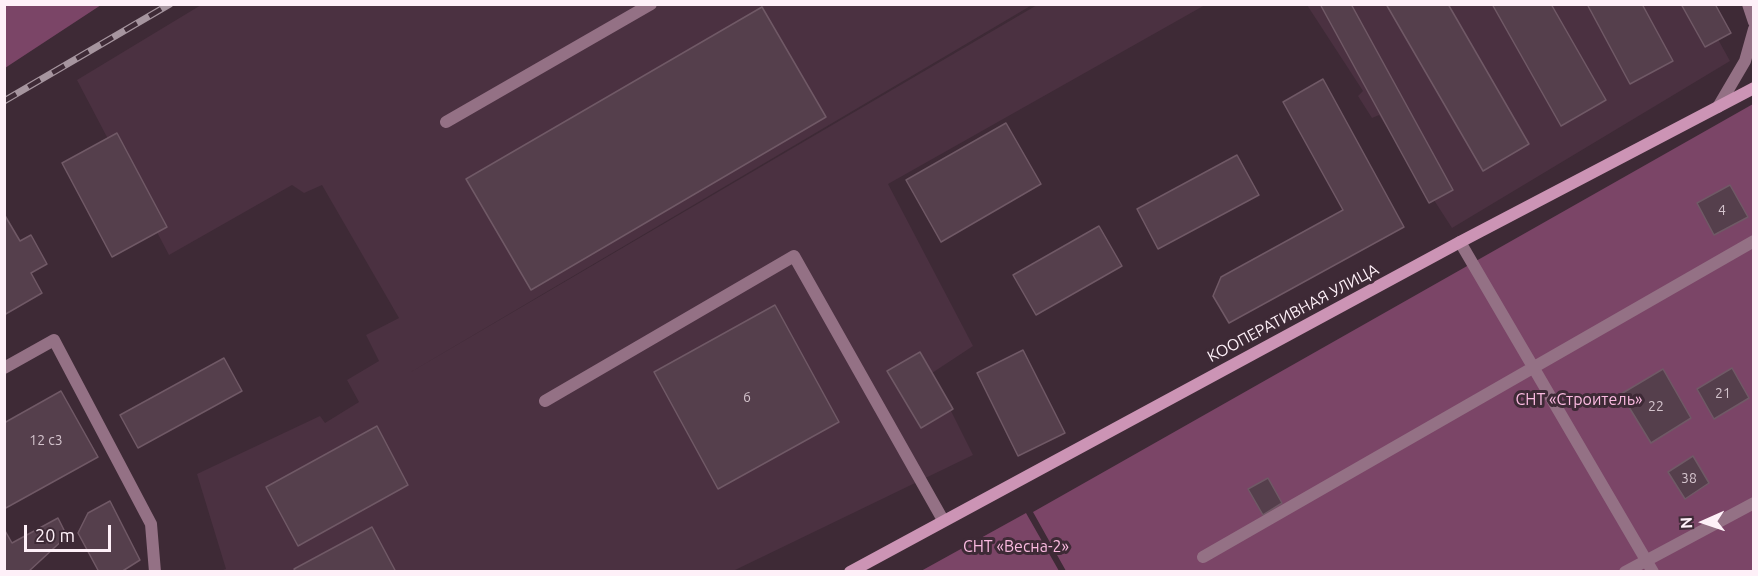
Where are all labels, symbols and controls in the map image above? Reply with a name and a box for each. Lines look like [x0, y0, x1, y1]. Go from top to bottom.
house number: 4 [1718, 202, 1726, 218]
street label: КООПЕРАТИВНАЯ УЛИЦА [1204, 260, 1382, 366]
house number: 21 [1715, 385, 1731, 401]
house number: 6 [743, 389, 751, 405]
park label: СНТ «Строитель» [1516, 390, 1642, 410]
house number: 22 [1648, 398, 1664, 414]
house number: 12 с3 [29, 432, 63, 448]
house number: 38 [1681, 470, 1697, 486]
north arrow [1674, 492, 1734, 552]
scale bar [27, 513, 114, 551]
text: N [1677, 517, 1695, 529]
text: 20 m [35, 525, 75, 545]
park label: СНТ «Весна-2» [963, 537, 1069, 557]

